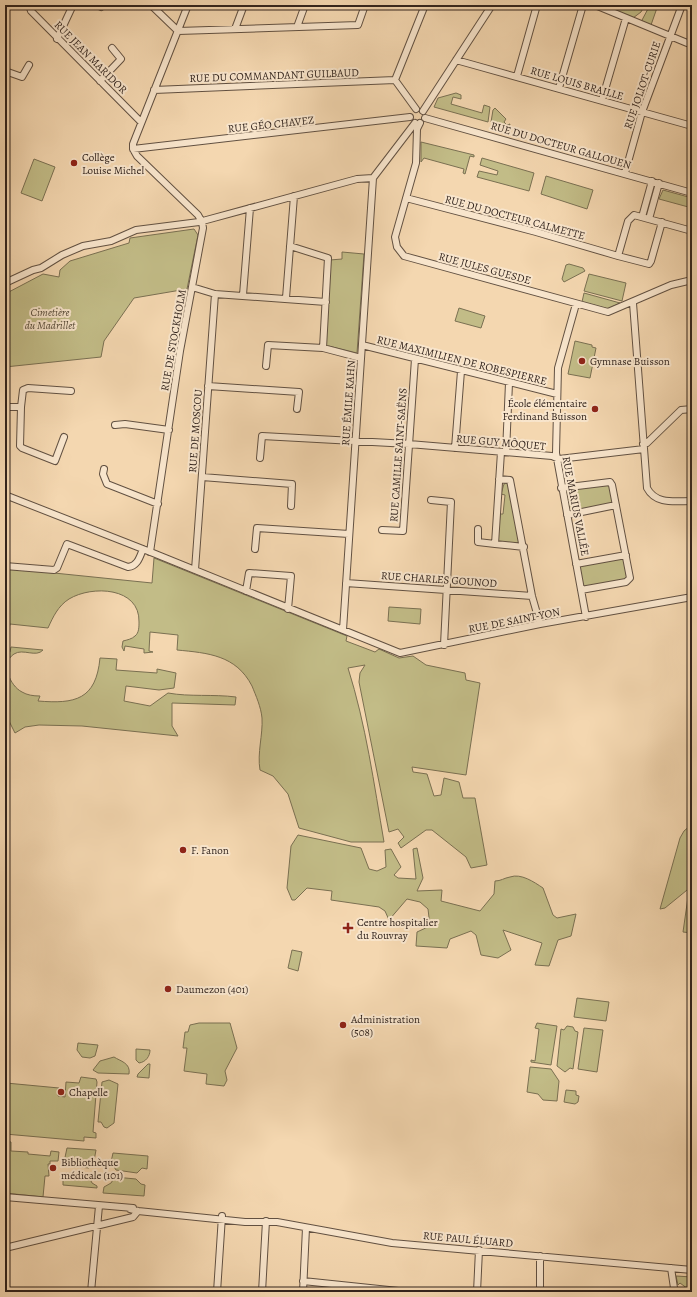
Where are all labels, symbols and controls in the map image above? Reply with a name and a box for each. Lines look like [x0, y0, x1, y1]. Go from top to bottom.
street label: RUE JEAN MARIDOR [51, 18, 131, 97]
street label: RUE JOLIOT-CURIE [620, 39, 664, 131]
street label: RUE LOUIS BRAILLE [529, 63, 625, 104]
street label: RUE DU COMMANDANT GUILBAUD [189, 65, 359, 86]
street label: RUE GÉO CHAVEZ [227, 113, 315, 136]
street label: RUE DU DOCTEUR GALLOUEN [489, 118, 633, 173]
place label: Collège Louise Michel [82, 150, 144, 178]
marker: Collège Louise Michel [69, 158, 79, 168]
street label: RUE DU DOCTEUR CALMETTE [443, 192, 587, 243]
street label: RUE JULES GUESDE [437, 249, 533, 288]
street label: RUE DE STOCKHOLM [157, 288, 190, 392]
park label: Cimetière du Madrillet [25, 305, 76, 333]
street label: RUE MAXIMILIEN DE ROBESPIERRE [375, 332, 548, 389]
place label: Gymnase Buisson [590, 354, 670, 369]
marker: Gymnase Buisson [577, 356, 587, 366]
street label: RUE ÉMILE KAHN [338, 360, 359, 446]
street label: RUE CAMILLE SAINT-SAËNS [386, 387, 411, 523]
street label: RUE DE MOSCOU [185, 388, 206, 473]
place label: École élémentaire Ferdinand Buisson [503, 396, 587, 424]
marker: École élémentaire Ferdinand Buisson [590, 404, 600, 414]
street label: RUE GUY MÔQUET [455, 431, 546, 454]
street label: RUE MARIUS VALLÉE [559, 455, 593, 557]
street label: RUE CHARLES GOUNOD [380, 568, 498, 591]
street label: RUE DE SAINT-YON [467, 604, 561, 637]
place label: F. Fanon [191, 843, 229, 858]
marker: F. Fanon [178, 845, 188, 855]
place label: Centre hospitalier du Rouvray [357, 915, 438, 943]
marker: Centre hospitalier du Rouvray [342, 922, 354, 934]
place label: Daumezon (401) [176, 982, 248, 997]
marker: Daumezon (401) [163, 984, 173, 994]
place label: Administration (508) [350, 1012, 420, 1040]
marker: Administration (508) [338, 1020, 348, 1030]
place label: Chapelle [69, 1085, 108, 1100]
marker: Chapelle [56, 1087, 66, 1097]
place label: Bibliothèque médicale (101) [61, 1155, 123, 1183]
marker: Bibliothèque médicale (101) [48, 1163, 58, 1173]
street label: RUE PAUL ÉLUARD [422, 1228, 514, 1251]

